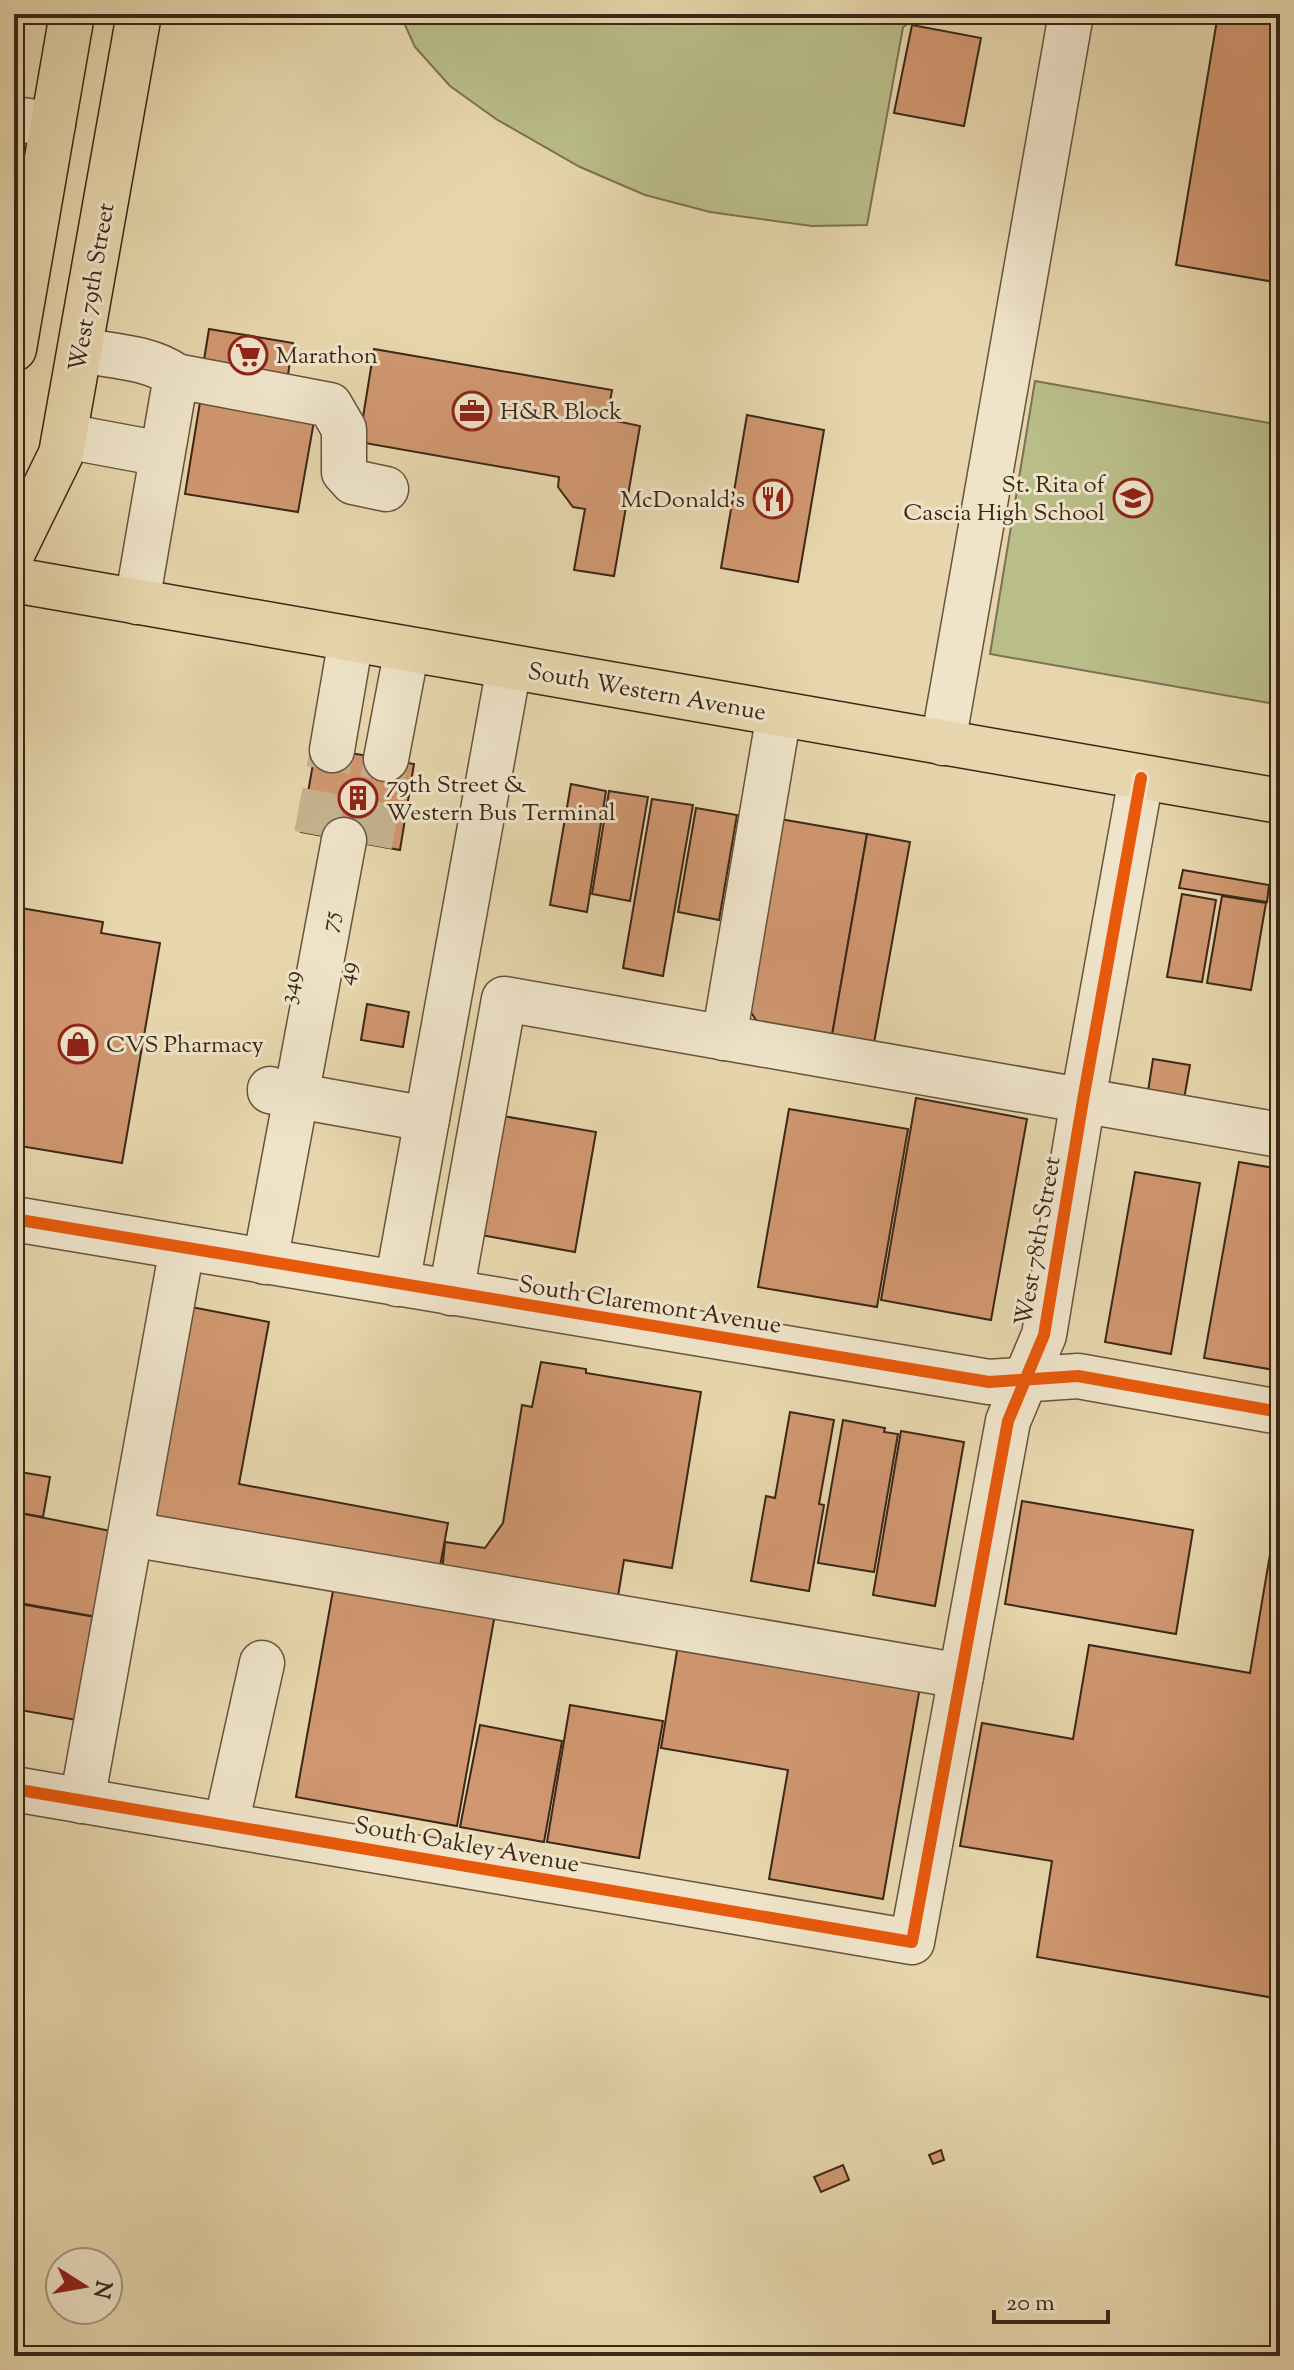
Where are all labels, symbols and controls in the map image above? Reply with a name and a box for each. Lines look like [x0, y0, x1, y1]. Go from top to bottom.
street label: West 79th Street [61, 200, 125, 374]
supermarket icon: Marathon [227, 334, 269, 376]
place label: Marathon [276, 340, 378, 374]
office icon: H&R Block [451, 390, 493, 432]
place label: H&R Block [500, 396, 622, 430]
place label: St. Rita of Cascia High School [903, 469, 1107, 531]
school or university icon: St. Rita of Cascia High School [1112, 477, 1154, 519]
restaurant icon: McDonald's [752, 478, 794, 520]
place label: McDonald's [620, 484, 745, 518]
street label: South Western Avenue [525, 655, 769, 731]
place label: 79th Street & Western Bus Terminal [386, 769, 616, 831]
building icon: 79th Street & Western Bus Terminal [337, 777, 379, 819]
street label: 75 [312, 908, 350, 935]
street label: 49 [329, 959, 367, 988]
street label: 349 [271, 968, 311, 1007]
shop icon: CVS Pharmacy [57, 1023, 99, 1065]
place label: CVS Pharmacy [106, 1029, 264, 1063]
street label: West 78th Street [1007, 1154, 1071, 1329]
street label: South Claremont Avenue [516, 1268, 784, 1344]
street label: South Oakley Avenue [352, 1809, 582, 1882]
north arrow [44, 2246, 124, 2326]
scale bar [994, 2274, 1108, 2324]
text: N [83, 2278, 118, 2301]
text: 20 m [1006, 2287, 1055, 2321]

